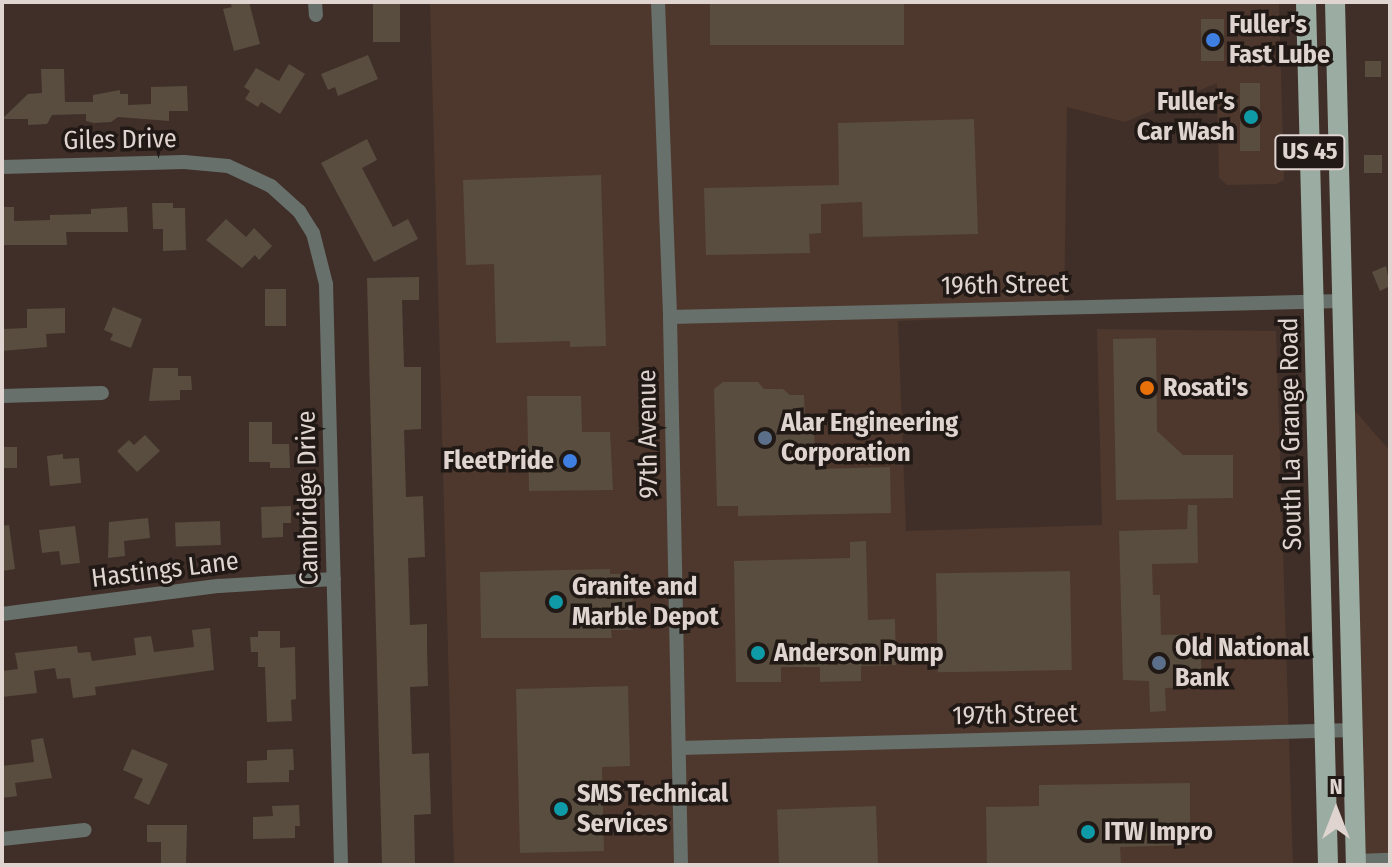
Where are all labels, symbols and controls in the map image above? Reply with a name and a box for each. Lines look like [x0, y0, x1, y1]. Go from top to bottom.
place label: Fuller's Fast Lube [1229, 9, 1330, 70]
marker: Fuller's Fast Lube [1204, 31, 1222, 49]
place label: Fuller's Car Wash [1137, 86, 1235, 148]
marker: Fuller's Car Wash [1242, 108, 1260, 126]
street label: Giles Drive [63, 123, 177, 157]
road number: US 45 [1274, 132, 1346, 172]
street label: 196th Street [941, 268, 1069, 302]
street label: South La Grange Road [1273, 317, 1309, 551]
street label: 97th Avenue [631, 369, 665, 499]
place label: Rosati's [1163, 372, 1248, 404]
marker: Rosati's [1138, 379, 1156, 397]
place label: Alar Engineering Corporation [781, 407, 958, 468]
street label: Cambridge Drive [291, 410, 325, 586]
marker: Alar Engineering Corporation [756, 429, 774, 447]
place label: FleetPride [443, 445, 554, 477]
marker: FleetPride [561, 452, 579, 470]
street label: Hastings Lane [90, 545, 240, 595]
place label: Granite and Marble Depot [572, 571, 719, 632]
marker: Granite and Marble Depot [547, 593, 565, 611]
place label: Old National Bank [1175, 632, 1310, 694]
place label: Anderson Pump [774, 637, 944, 669]
marker: Anderson Pump [749, 644, 767, 662]
marker: Old National Bank [1150, 654, 1168, 672]
street label: 197th Street [952, 698, 1078, 732]
north arrow [1296, 771, 1376, 851]
text: N [1329, 773, 1343, 800]
place label: SMS Technical Services [577, 778, 728, 840]
marker: SMS Technical Services [552, 800, 570, 818]
place label: ITW Impro [1104, 816, 1213, 848]
marker: ITW Impro [1079, 823, 1097, 841]

